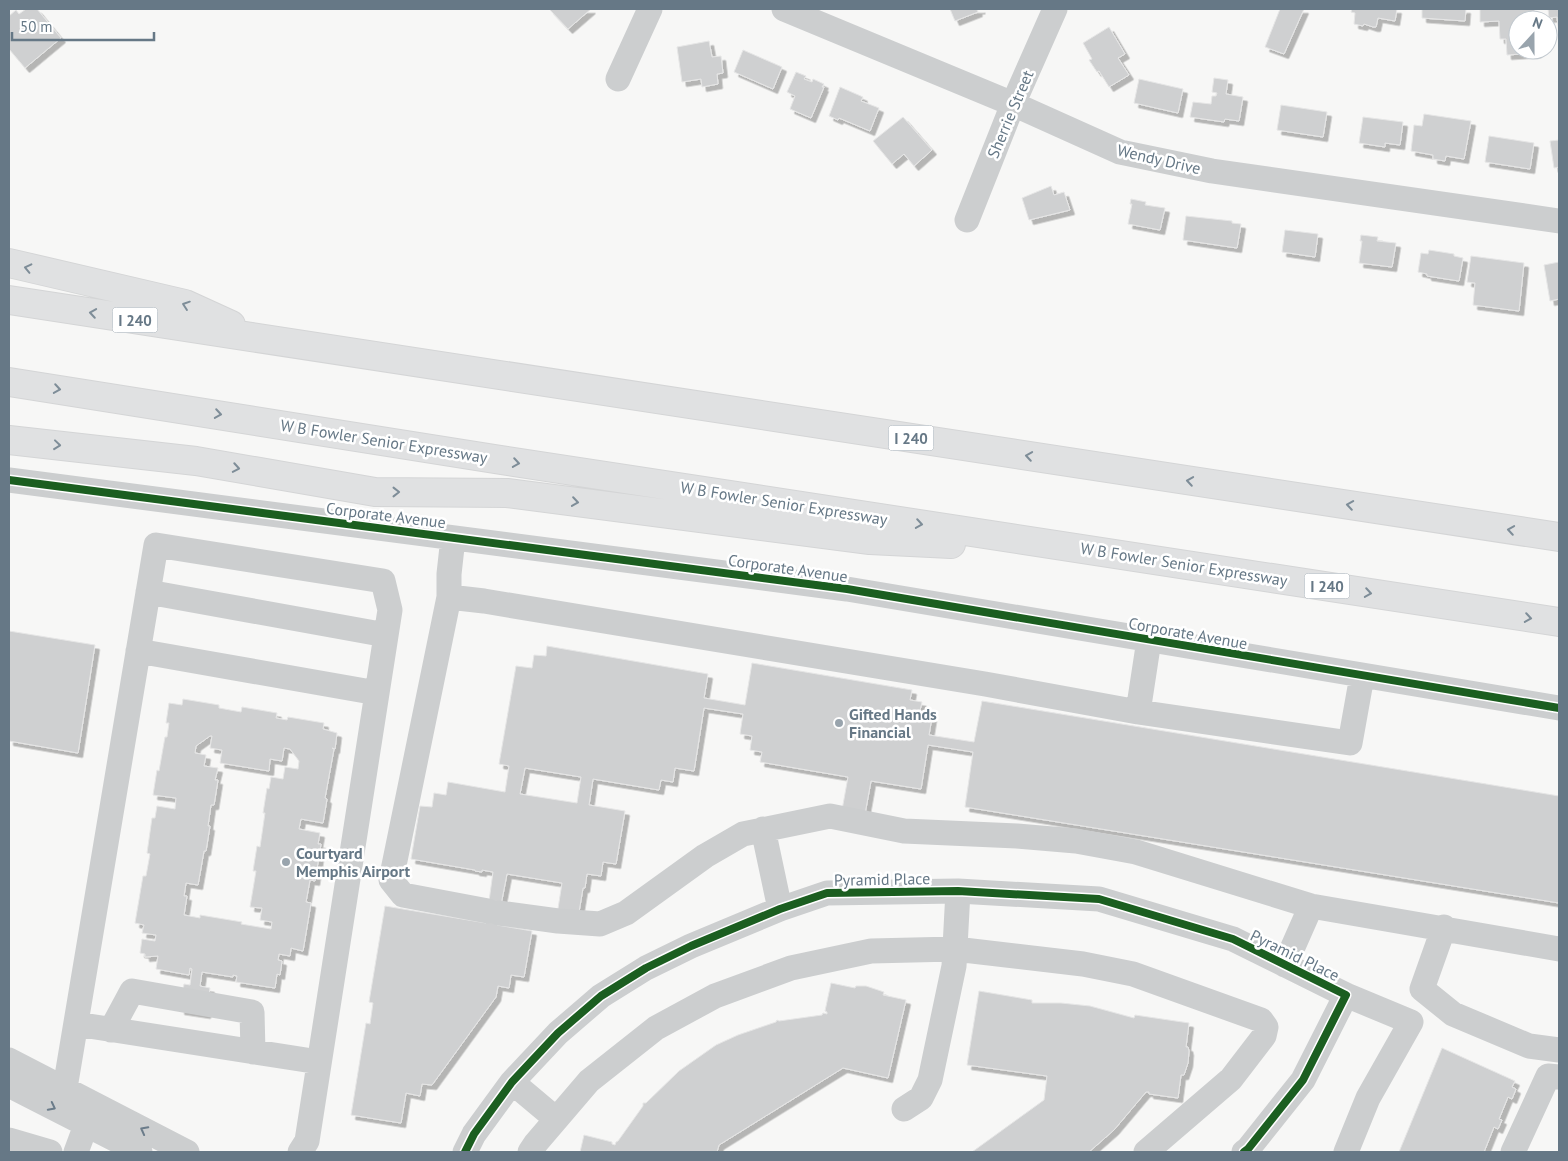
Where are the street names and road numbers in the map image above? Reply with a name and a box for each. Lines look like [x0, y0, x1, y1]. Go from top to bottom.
street label: Sherrie Street [982, 66, 1038, 161]
street label: Wendy Drive [1115, 140, 1203, 178]
road number: I 240 [112, 308, 158, 332]
street label: W B Fowler Senior Expressway [279, 415, 489, 467]
road number: I 240 [888, 426, 934, 450]
street label: W B Fowler Senior Expressway [679, 477, 889, 529]
street label: Corporate Avenue [325, 498, 447, 532]
street label: W B Fowler Senior Expressway [1079, 538, 1289, 590]
street label: Corporate Avenue [727, 550, 849, 586]
road number: I 240 [1304, 574, 1350, 598]
street label: Corporate Avenue [1127, 613, 1249, 653]
street label: Pyramid Place [834, 868, 930, 890]
street label: Pyramid Place [1247, 925, 1343, 985]

